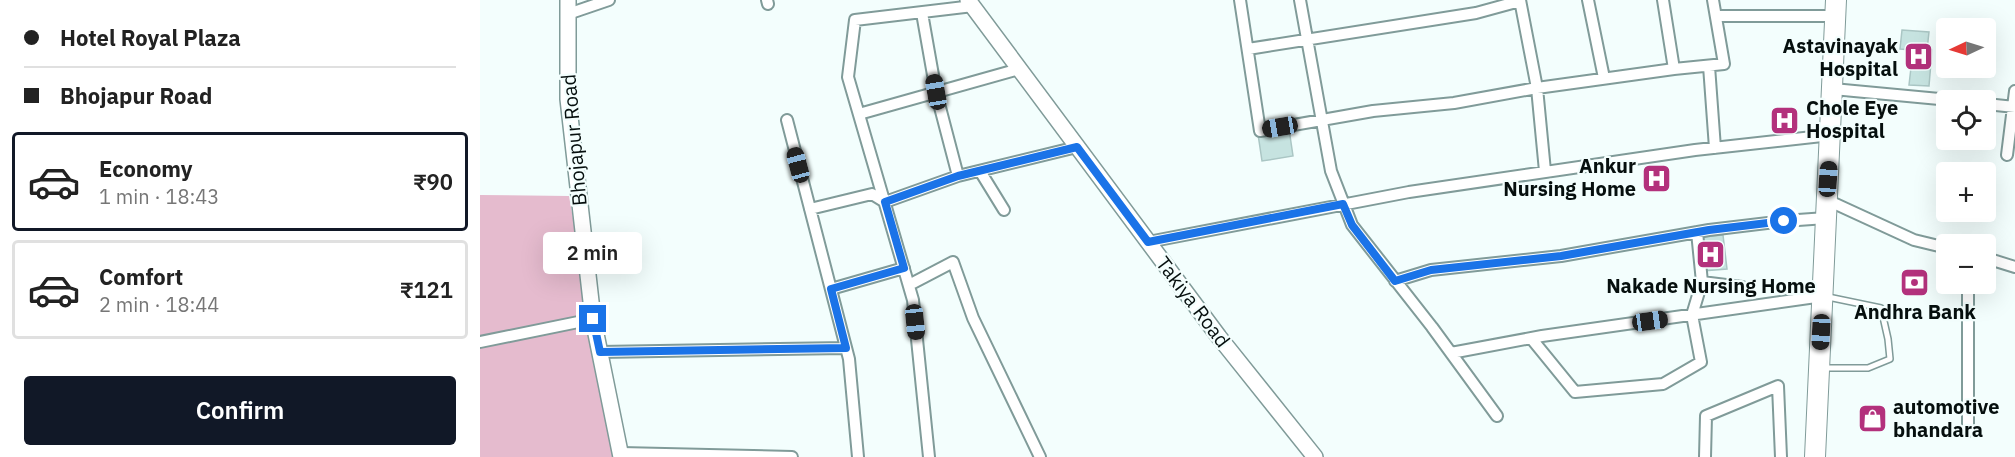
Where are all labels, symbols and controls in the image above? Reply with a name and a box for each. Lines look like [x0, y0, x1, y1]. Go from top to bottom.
north arrow [1936, 18, 1996, 78]
map controls [1936, 18, 1996, 294]
text: Hotel Royal Plaza [60, 23, 241, 52]
place label: Astavinayak Hospital [1783, 32, 1898, 82]
hospital icon: Astavinayak Hospital [1903, 41, 1935, 73]
street label: Bhojapur Road [554, 73, 593, 207]
car [924, 73, 948, 111]
text: Bhojapur Road [60, 81, 212, 110]
button: locate [1936, 90, 1996, 150]
place label: Chole Eye Hospital [1806, 94, 1898, 144]
hospital icon: Chole Eye Hospital [1769, 104, 1801, 136]
car [1261, 115, 1299, 139]
car [785, 145, 811, 185]
place label: Ankur Nursing Home [1503, 152, 1636, 202]
text: Economy [99, 154, 193, 183]
icon: car [27, 155, 81, 209]
car [1818, 160, 1838, 198]
hospital icon: Ankur Nursing Home [1641, 162, 1673, 194]
button: + [1936, 162, 1996, 222]
text: ₹90 [413, 167, 453, 196]
text: 1 min · 18:43 [99, 183, 219, 210]
route start [1770, 207, 1797, 234]
callout: 2 min [543, 232, 642, 274]
button: − [1936, 234, 1996, 294]
text: 2 min [567, 239, 618, 266]
hospital icon: Nakade Nursing Home [1695, 239, 1727, 271]
street label: Takiya Road [1150, 251, 1236, 353]
text: Comfort [99, 262, 183, 291]
icon: car [27, 263, 81, 317]
bank icon: Andhra Bank [1899, 266, 1931, 298]
place label: Nakade Nursing Home [1606, 272, 1816, 299]
text: ₹121 [400, 275, 453, 304]
text: 2 min · 18:44 [99, 291, 219, 318]
place label: Andhra Bank [1854, 298, 1976, 325]
car [904, 303, 926, 341]
route end [579, 305, 606, 332]
car [1631, 310, 1669, 332]
car [1811, 314, 1831, 350]
button: Confirm [24, 376, 456, 445]
place label: automotive bhandara [1893, 393, 1999, 443]
shop icon: automotive bhandara [1856, 403, 1888, 435]

